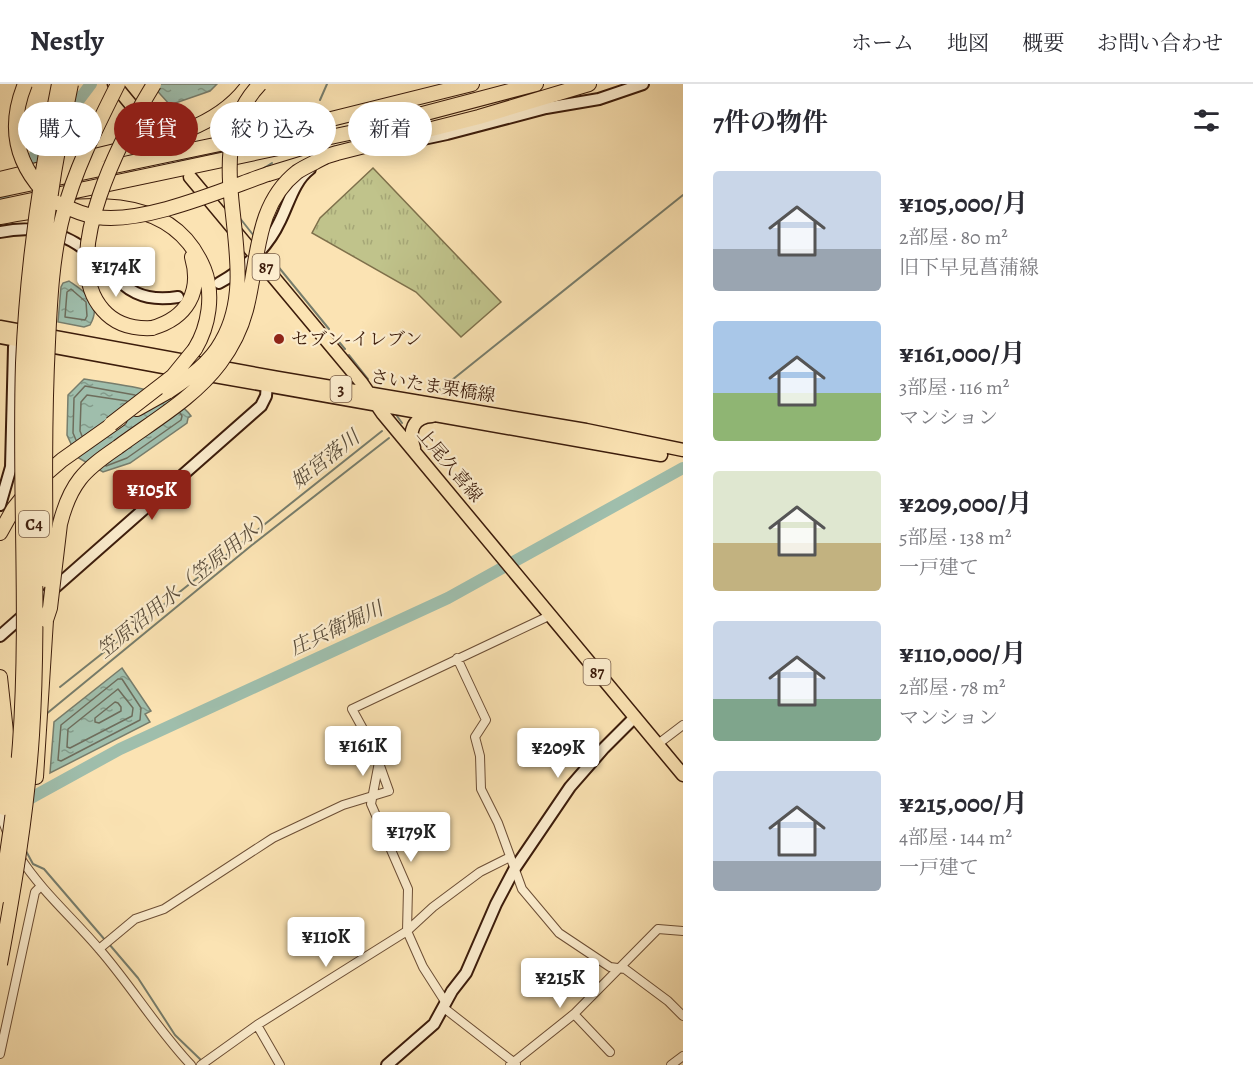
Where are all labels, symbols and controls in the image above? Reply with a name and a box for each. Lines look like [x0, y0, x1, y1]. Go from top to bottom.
text: Nestly [30, 22, 104, 60]
text: ホーム [851, 29, 914, 57]
text: 地図 [947, 29, 989, 57]
text: 概要 [1022, 29, 1064, 57]
text: お問い合わせ [1097, 29, 1223, 57]
chip: 購入 [18, 102, 102, 156]
chip: 賃貸 [114, 102, 198, 156]
chip: 絞り込み [210, 102, 336, 156]
chip: 新着 [348, 102, 432, 156]
icon: filters [1190, 104, 1223, 137]
text: 7件の物件 [713, 105, 828, 140]
text: ¥105,000/月 [899, 186, 1028, 221]
icon: home [761, 195, 833, 267]
text: 2部屋 · 80 m² [899, 224, 1008, 251]
pin: ¥174K [74, 247, 158, 298]
text: ¥174K [91, 253, 141, 280]
road number: 87 [252, 254, 280, 280]
text: 旧下早見菖蒲線 [899, 254, 1039, 281]
place label: セブン-イレブン [291, 327, 422, 351]
marker: セブン-イレブン [272, 332, 286, 346]
text: ¥161,000/月 [899, 336, 1025, 371]
icon: home [761, 345, 833, 417]
street label: さいたま栗橋線 [369, 364, 497, 408]
text: 3部屋 · 116 m² [899, 374, 1009, 401]
road number: 3 [330, 376, 352, 402]
text: マンション [899, 404, 998, 431]
water label: 姫宮落川 [285, 423, 367, 495]
street label: 上尾久喜線 [412, 423, 488, 507]
pin: ¥105K [110, 470, 194, 521]
text: ¥105K [127, 476, 177, 503]
text: ¥209,000/月 [899, 486, 1032, 521]
icon: home [761, 495, 833, 567]
water label: 笠原沼用水（笠原用水） [91, 505, 279, 664]
road number: C4 [19, 511, 49, 537]
text: 5部屋 · 138 m² [899, 524, 1012, 551]
text: 一戸建て [899, 554, 979, 581]
water label: 庄兵衛堀川 [285, 594, 389, 662]
text: ¥110,000/月 [899, 636, 1026, 671]
icon: home [761, 645, 833, 717]
road number: 87 [584, 659, 610, 685]
text: 2部屋 · 78 m² [899, 674, 1006, 701]
text: マンション [899, 704, 998, 731]
pin: ¥161K [321, 726, 405, 777]
pin: ¥209K [516, 728, 600, 779]
text: ¥161K [339, 732, 387, 759]
text: ¥209K [531, 734, 585, 761]
text: ¥215,000/月 [899, 786, 1028, 821]
icon: home [761, 795, 833, 867]
pin: ¥179K [369, 812, 453, 863]
text: ¥179K [386, 818, 436, 845]
text: 4部屋 · 144 m² [899, 824, 1012, 851]
text: 一戸建て [899, 854, 979, 881]
pin: ¥110K [284, 917, 368, 968]
text: ¥110K [302, 923, 351, 950]
pin: ¥215K [518, 958, 602, 1009]
text: ¥215K [535, 964, 585, 991]

